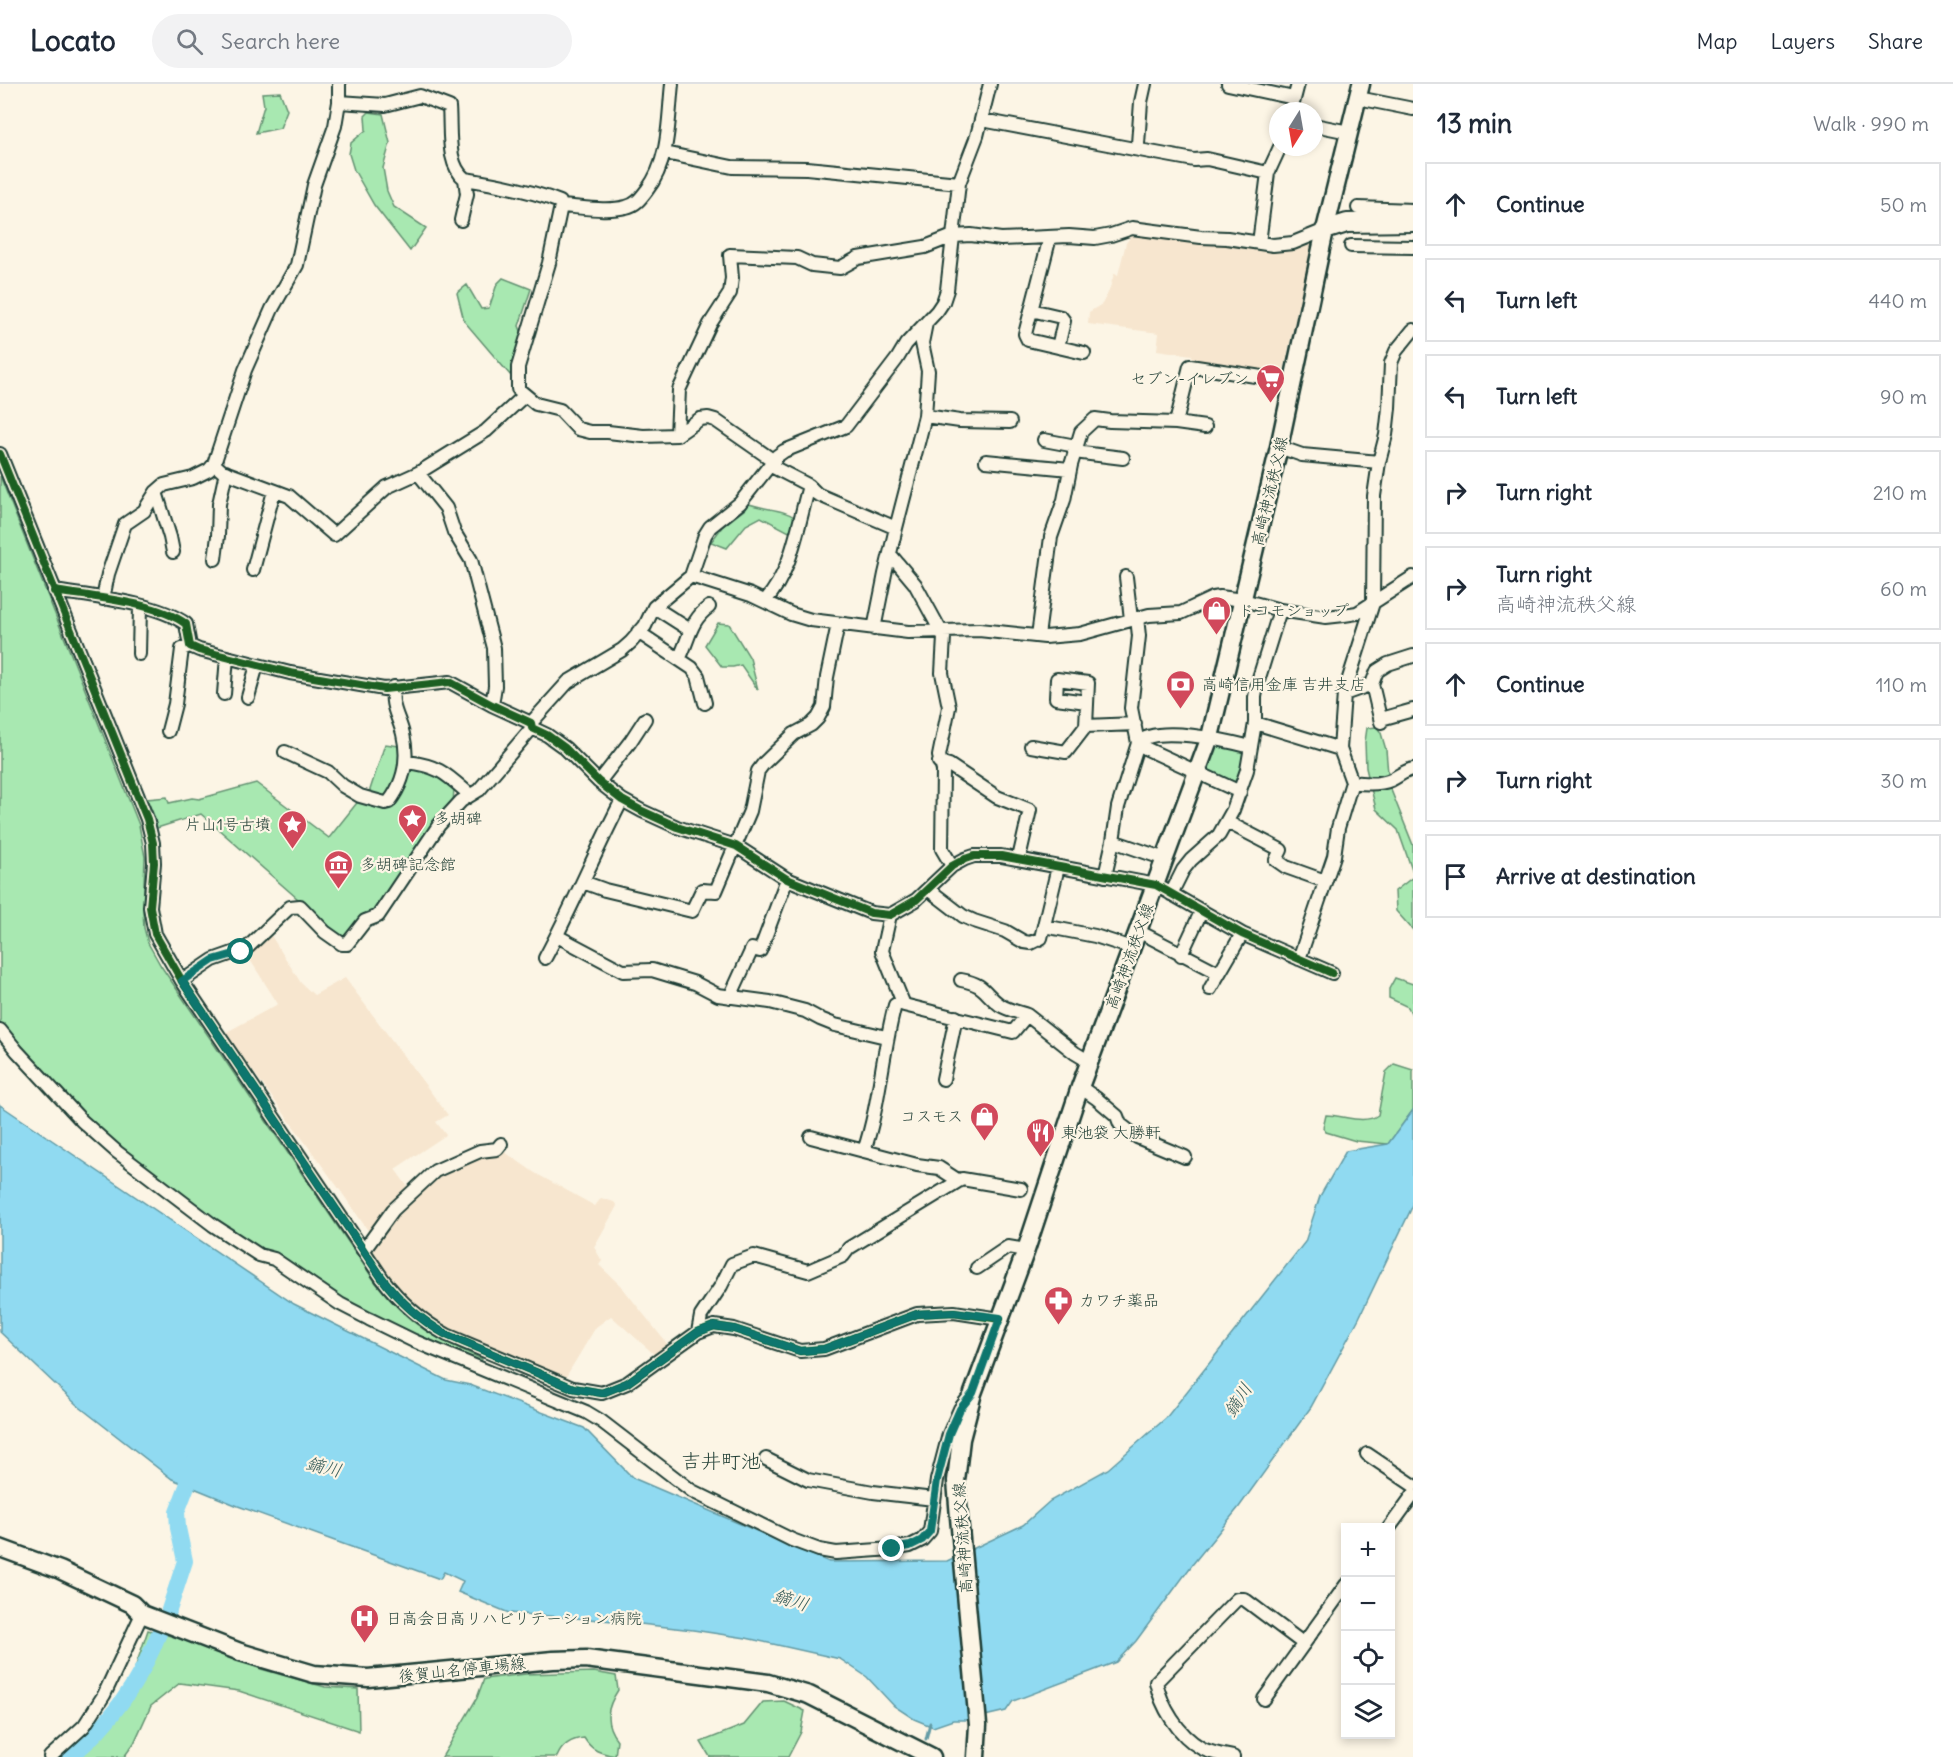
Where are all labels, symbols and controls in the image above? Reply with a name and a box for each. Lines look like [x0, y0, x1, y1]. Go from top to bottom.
search box [152, 14, 572, 68]
text: Locato [30, 23, 116, 59]
icon: search [173, 25, 206, 58]
text: Search here [221, 27, 340, 55]
text: Map [1697, 28, 1737, 55]
text: Layers [1770, 28, 1835, 55]
text: Share [1868, 28, 1923, 55]
north arrow [1269, 102, 1323, 156]
text: 13 min [1437, 107, 1512, 140]
text: Walk · 990 m [1813, 111, 1929, 136]
icon: ahead [1439, 188, 1472, 221]
text: Continue [1496, 190, 1585, 218]
text: 50 m [1880, 192, 1927, 217]
icon: left [1439, 284, 1472, 317]
text: Turn left [1496, 286, 1577, 314]
text: 440 m [1868, 288, 1927, 313]
supermarket icon: セブン-イレブン [1254, 362, 1286, 404]
place label: セブン-イレブン [1130, 368, 1249, 388]
icon: left [1439, 380, 1472, 413]
text: Turn left [1496, 382, 1577, 410]
text: 90 m [1880, 384, 1927, 409]
street label: 高崎神流秩父線 [1247, 434, 1291, 548]
icon: right [1439, 476, 1472, 509]
text: Turn right [1496, 478, 1592, 506]
text: 210 m [1873, 480, 1927, 505]
text: Turn right [1496, 560, 1592, 588]
icon: right [1439, 572, 1472, 605]
text: 60 m [1880, 576, 1927, 601]
text: 高崎神流秩父線 [1496, 591, 1636, 616]
shop icon: ドコモショップ [1201, 594, 1233, 636]
place label: ドコモショップ [1238, 600, 1349, 620]
bank icon: 高崎信用金庫 吉井支店 [1165, 668, 1197, 710]
icon: ahead [1439, 668, 1472, 701]
text: Continue [1496, 670, 1585, 698]
text: 110 m [1876, 672, 1927, 697]
place label: 高崎信用金庫 吉井支店 [1202, 674, 1366, 694]
icon: right [1439, 764, 1472, 797]
text: Turn right [1496, 766, 1592, 794]
text: 30 m [1880, 768, 1927, 793]
place icon: 多胡碑 [397, 802, 429, 844]
place icon: 片山1号古墳 [276, 808, 308, 850]
place label: 多胡碑 [434, 808, 482, 828]
place label: 片山1号古墳 [185, 814, 271, 834]
museum icon: 多胡碑記念館 [323, 848, 355, 890]
place label: 多胡碑記念館 [360, 854, 456, 874]
icon: arrive [1439, 860, 1472, 893]
text: Arrive at destination [1496, 862, 1696, 890]
street label: 高崎神流秩父線 [1100, 900, 1158, 1012]
route start [227, 938, 253, 964]
shop icon: コスモス [968, 1100, 1000, 1142]
place label: コスモス [900, 1106, 963, 1126]
restaurant icon: 東池袋 大勝軒 [1024, 1116, 1056, 1158]
place label: 東池袋 大勝軒 [1061, 1122, 1161, 1142]
pharmacy icon: カワチ薬品 [1042, 1284, 1074, 1326]
place label: カワチ薬品 [1079, 1290, 1159, 1310]
water label: 鏑川 [1218, 1378, 1257, 1421]
district label: 吉井町池 [681, 1448, 761, 1473]
water label: 鏑川 [304, 1451, 344, 1482]
street label: 高崎神流秩父線 [948, 1481, 976, 1595]
map controls [1341, 1523, 1395, 1739]
button: + [1341, 1523, 1395, 1577]
route end [878, 1535, 904, 1561]
button: − [1341, 1577, 1395, 1631]
water label: 鏑川 [770, 1583, 812, 1616]
hospital icon: 日高会日高リハビリテーション病院 [349, 1602, 381, 1644]
place label: 日高会日高リハビリテーション病院 [386, 1608, 642, 1628]
button: locate [1341, 1631, 1395, 1685]
street label: 後賀山名停車場線 [397, 1652, 527, 1686]
button: layers [1341, 1685, 1395, 1739]

